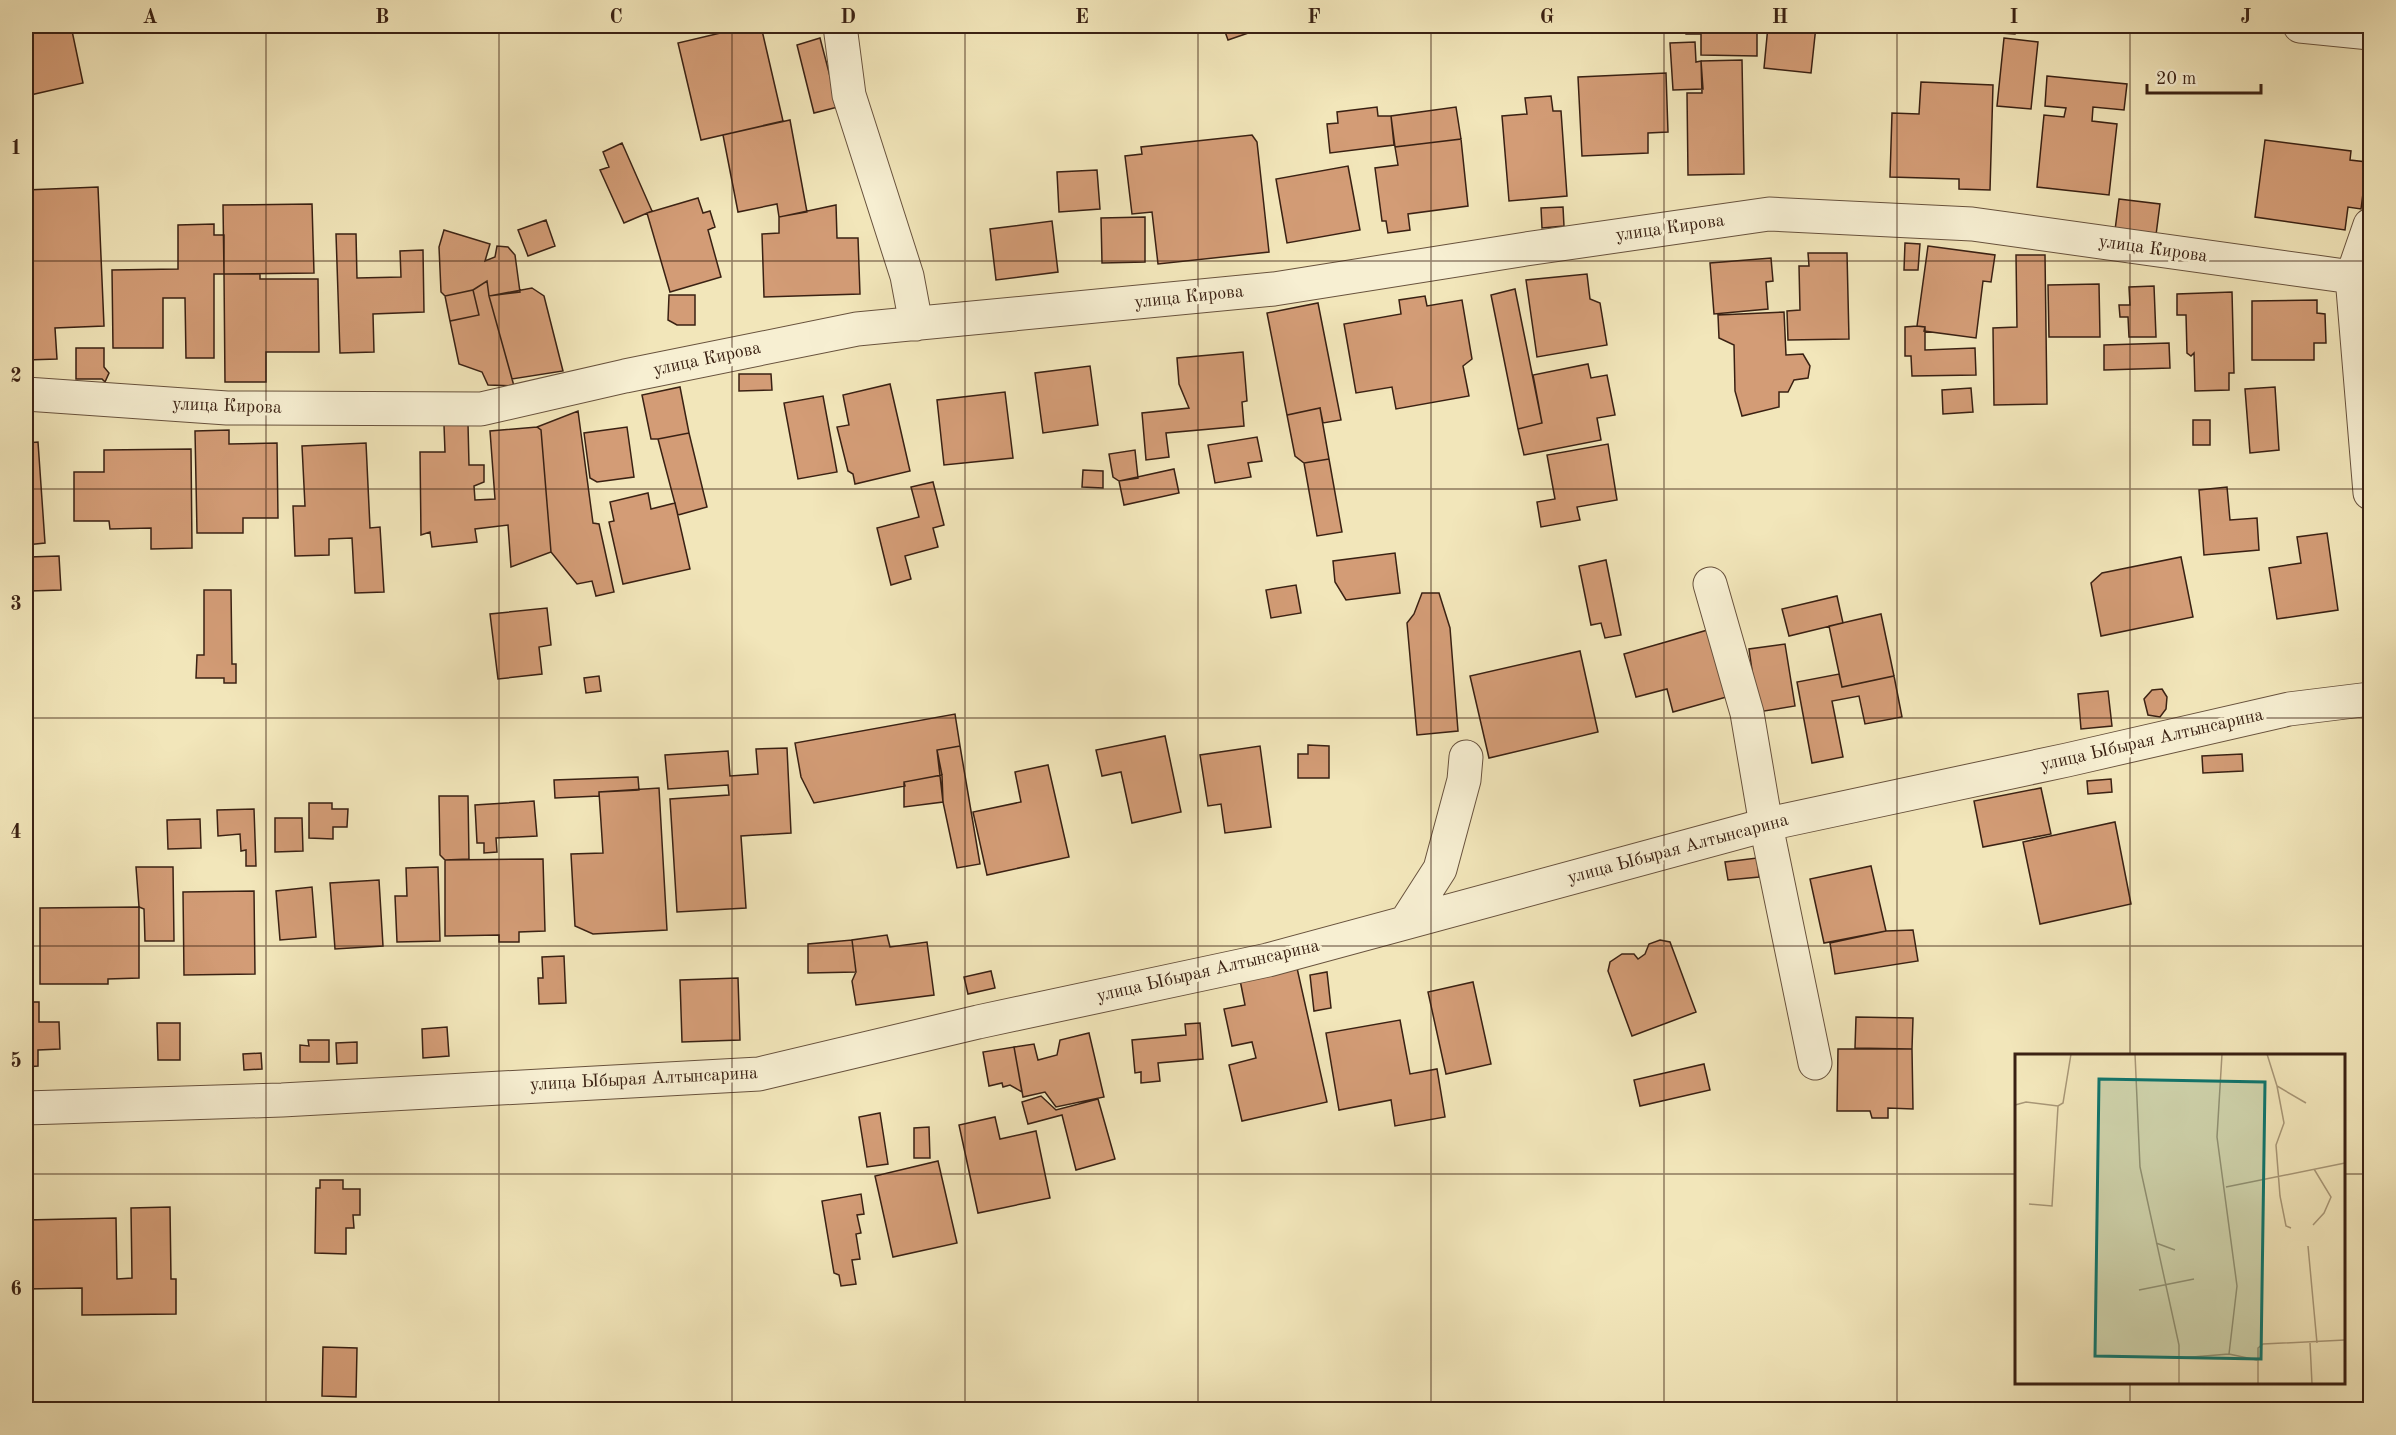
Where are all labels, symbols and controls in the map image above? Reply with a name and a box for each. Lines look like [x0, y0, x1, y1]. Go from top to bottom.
text: A [142, 8, 158, 28]
text: B [375, 8, 389, 28]
text: C [609, 8, 623, 28]
text: D [840, 8, 856, 28]
text: E [1075, 8, 1089, 28]
text: F [1307, 8, 1321, 28]
text: G [1540, 8, 1554, 28]
text: H [1772, 8, 1788, 28]
text: I [2010, 8, 2018, 28]
text: J [2241, 8, 2252, 28]
scale bar [2147, 57, 2261, 95]
text: 20 m [2156, 70, 2196, 88]
text: 1 [10, 139, 22, 159]
street label: улица Кирова [1614, 211, 1726, 245]
street label: улица Кирова [2097, 232, 2209, 266]
street label: улица Кирова [1134, 282, 1245, 312]
street label: улица Кирова [651, 339, 763, 379]
text: 2 [10, 367, 22, 387]
street label: улица Кирова [172, 395, 282, 417]
text: 3 [10, 595, 22, 615]
street label: улица Ыбырая Алтынсарина [2039, 706, 2265, 774]
street label: улица Ыбырая Алтынсарина [1566, 811, 1791, 887]
text: 4 [10, 823, 22, 843]
street label: улица Ыбырая Алтынсарина [1095, 937, 1321, 1005]
text: 5 [10, 1051, 22, 1072]
inset map [2015, 1054, 2345, 1384]
street label: улица Ыбырая Алтынсарина [530, 1064, 758, 1094]
text: 6 [10, 1280, 22, 1300]

